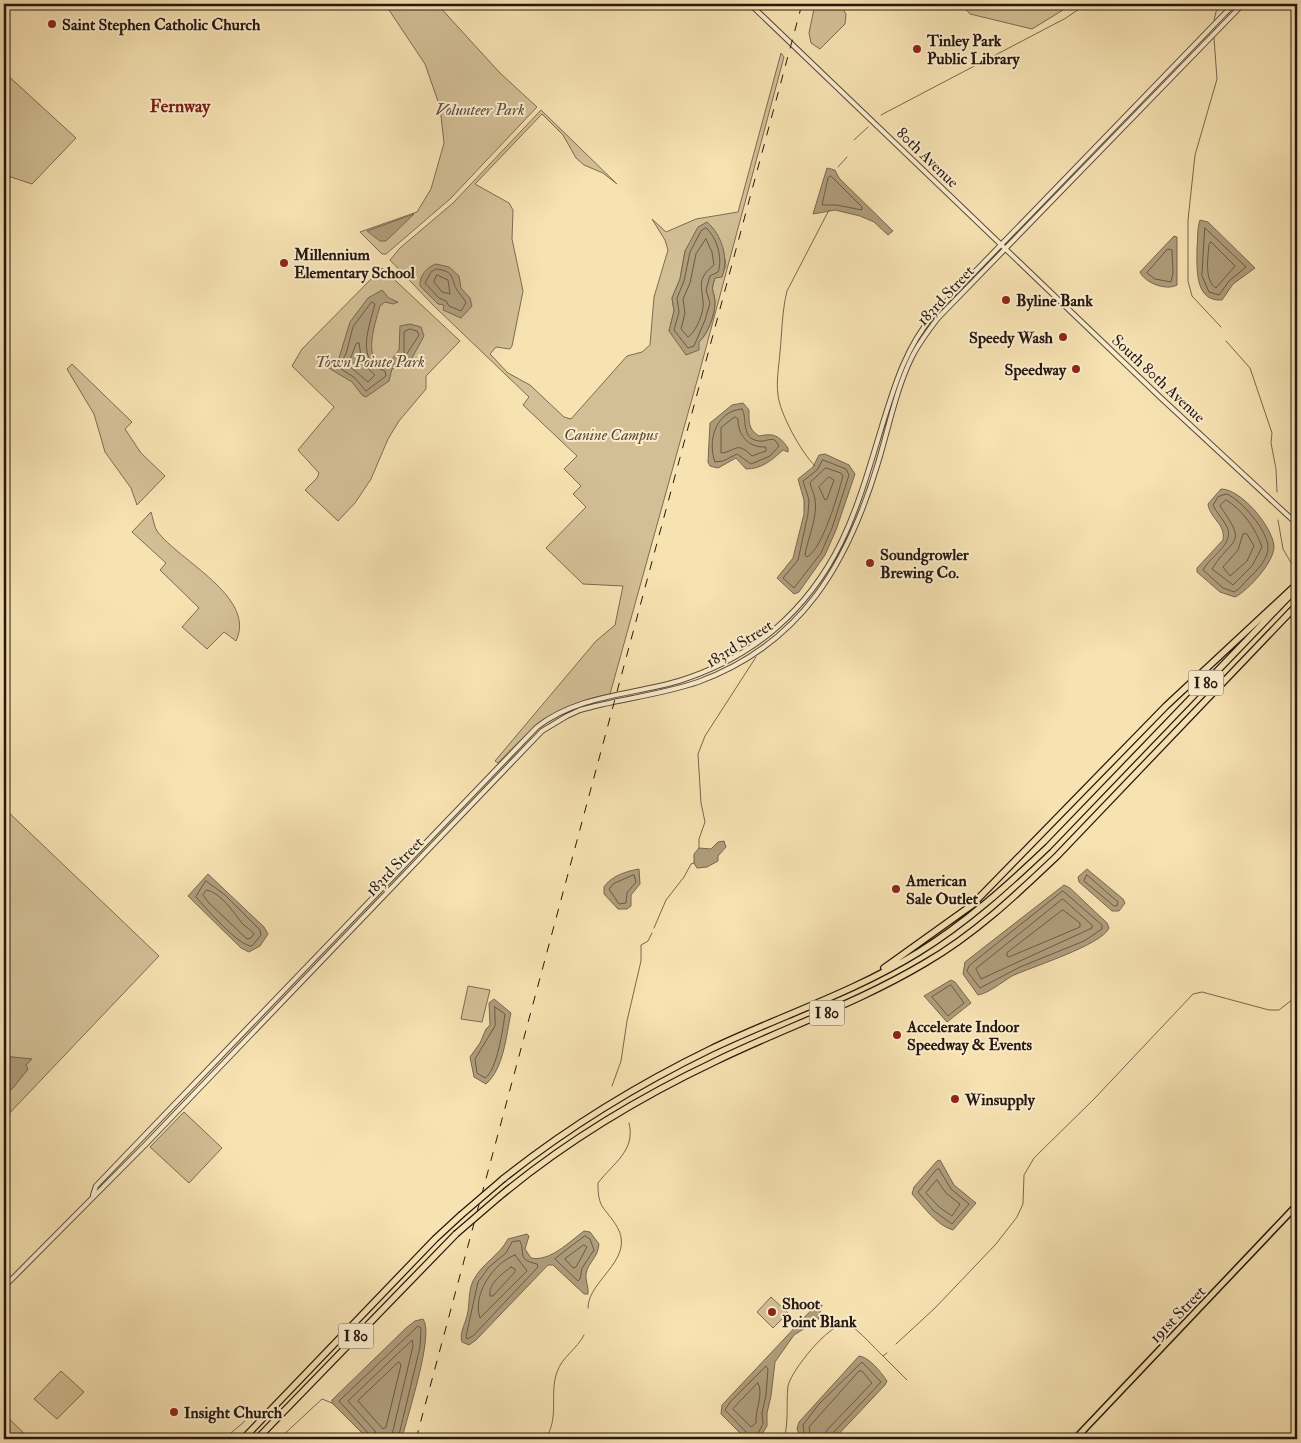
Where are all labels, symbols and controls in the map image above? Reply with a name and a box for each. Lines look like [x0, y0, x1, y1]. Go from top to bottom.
place label: Saint Stephen Catholic Church [62, 15, 261, 36]
marker: Saint Stephen Catholic Church [46, 18, 58, 30]
place label: Tinley Park Public Library [926, 31, 1021, 70]
marker: Tinley Park Public Library [911, 43, 923, 55]
district label: Fernway [150, 95, 211, 118]
park label: Volunteer Park [435, 100, 525, 120]
street label: 80th Avenue [892, 123, 963, 193]
place label: Millennium Elementary School [293, 245, 416, 284]
marker: Millennium Elementary School [278, 257, 290, 269]
street label: 183rd Street [913, 261, 979, 330]
place label: Byline Bank [1016, 291, 1093, 312]
marker: Byline Bank [1000, 294, 1012, 306]
place label: Speedy Wash [969, 328, 1054, 349]
street label: South 80th Avenue [1107, 330, 1210, 427]
marker: Speedy Wash [1057, 331, 1069, 343]
park label: Town Pointe Park [315, 352, 425, 372]
place label: Speedway [1005, 360, 1067, 381]
marker: Speedway [1070, 363, 1082, 375]
park label: Canine Campus [564, 425, 659, 445]
place label: Soundgrowler Brewing Co. [880, 545, 970, 584]
marker: Soundgrowler Brewing Co. [864, 557, 876, 569]
street label: 183rd Street [702, 615, 777, 672]
road number: I 80 [1188, 670, 1224, 696]
street label: 183rd Street [361, 833, 428, 901]
place label: American Sale Outlet [905, 871, 979, 909]
marker: American Sale Outlet [890, 883, 902, 895]
road number: I 80 [810, 1000, 844, 1026]
place label: Accelerate Indoor Speedway & Events [906, 1017, 1033, 1056]
marker: Accelerate Indoor Speedway & Events [891, 1029, 903, 1041]
place label: Winsupply [964, 1090, 1036, 1111]
marker: Winsupply [949, 1093, 961, 1105]
street label: 191st Street [1145, 1282, 1210, 1348]
place label: Shoot Point Blank [782, 1294, 857, 1332]
marker: Shoot Point Blank [766, 1306, 778, 1318]
road number: I 80 [338, 1324, 374, 1348]
place label: Insight Church [184, 1403, 283, 1424]
marker: Insight Church [168, 1406, 180, 1418]

